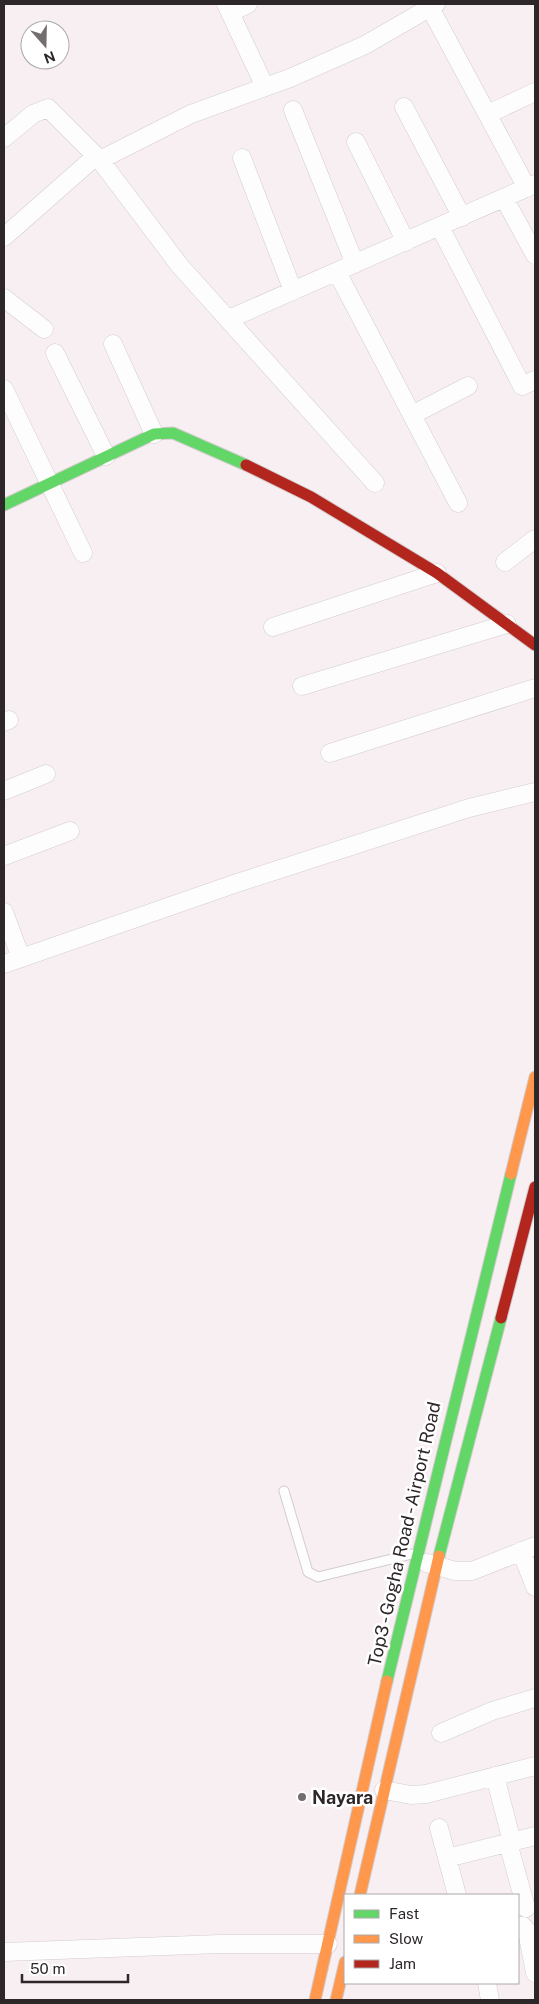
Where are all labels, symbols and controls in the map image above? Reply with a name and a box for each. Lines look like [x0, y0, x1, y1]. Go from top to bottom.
north arrow [20, 20, 70, 70]
text: N [42, 48, 57, 67]
street label: Top3 - Gogha Road - Airport Road [363, 1400, 445, 1668]
place label: Nayara [312, 1787, 373, 1808]
marker: Nayara [296, 1791, 308, 1803]
legend [344, 1894, 519, 1984]
text: Fast [389, 1905, 419, 1922]
text: Slow [389, 1930, 424, 1947]
scale bar [22, 1952, 129, 1984]
text: Jam [389, 1955, 416, 1972]
text: 50 m [30, 1960, 65, 1977]

